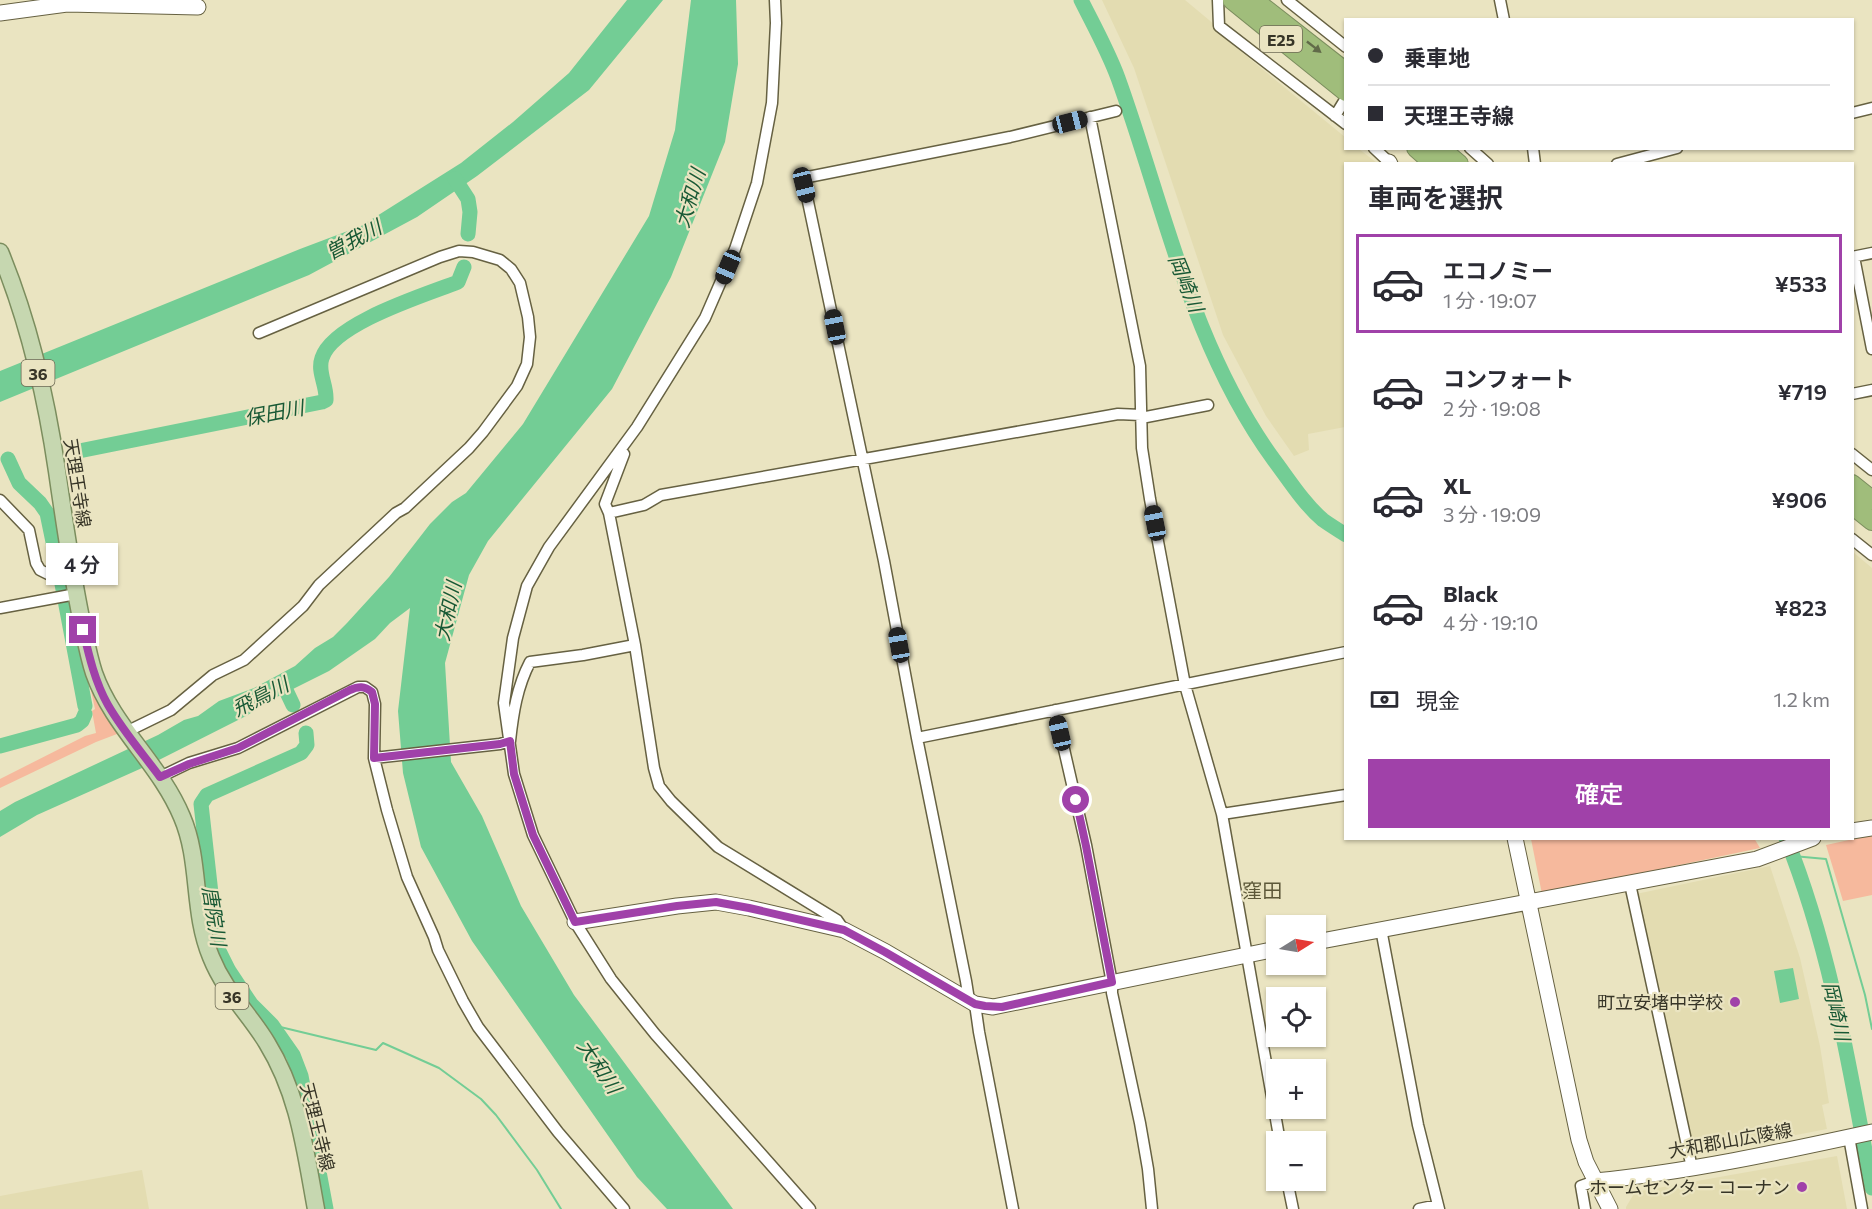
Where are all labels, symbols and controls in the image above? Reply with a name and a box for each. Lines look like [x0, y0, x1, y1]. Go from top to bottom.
road number: E25 [1260, 26, 1302, 52]
one-way arrow [1306, 41, 1322, 54]
text: 乗車地 [1404, 44, 1470, 71]
text: 天理王寺線 [1404, 102, 1514, 129]
car [1050, 109, 1090, 135]
water label: 大和川 [669, 164, 710, 230]
car [791, 165, 817, 205]
text: 車両を選択 [1368, 181, 1503, 214]
water label: 曽我川 [321, 213, 387, 264]
car [713, 247, 743, 287]
water label: 岡崎川 [1165, 251, 1210, 317]
icon: car [1371, 257, 1425, 311]
text: エコノミー [1443, 257, 1553, 284]
text: ¥533 [1775, 270, 1827, 297]
text: 1 分 · 19:07 [1443, 288, 1537, 312]
car [823, 308, 847, 346]
road number: 36 [22, 360, 54, 386]
icon: car [1371, 365, 1425, 419]
text: コンフォート [1443, 365, 1574, 392]
text: ¥719 [1778, 378, 1827, 405]
water label: 保田川 [242, 394, 308, 430]
text: 2 分 · 19:08 [1443, 396, 1541, 420]
street label: 天理王寺線 [60, 437, 96, 529]
text: XL [1443, 472, 1471, 499]
icon: car [1371, 473, 1425, 527]
text: ¥906 [1772, 486, 1827, 513]
text: 3 分 · 19:09 [1443, 502, 1541, 526]
car [1143, 504, 1167, 542]
callout: 4 分 [47, 543, 119, 585]
text: 4 分 [64, 552, 100, 576]
water label: 大和川 [429, 577, 465, 643]
text: Black [1443, 580, 1498, 607]
icon: car [1371, 581, 1425, 635]
text: ¥823 [1775, 594, 1827, 621]
text: 4 分 · 19:10 [1443, 610, 1538, 634]
route end [69, 616, 96, 643]
car [887, 626, 911, 664]
water label: 飛鳥川 [228, 671, 294, 720]
icon: cash [1368, 683, 1401, 716]
text: 現金 [1416, 687, 1460, 714]
text: 1.2 km [1774, 687, 1830, 711]
car [1047, 713, 1073, 753]
button: 確定 [1368, 759, 1830, 828]
route start [1062, 786, 1089, 813]
district label: 窪田 [1242, 878, 1282, 902]
water label: 唐院川 [198, 884, 232, 949]
north arrow [1266, 915, 1326, 975]
map controls [1266, 915, 1326, 1191]
water label: 岡崎川 [1819, 979, 1856, 1045]
road number: 36 [216, 983, 248, 1009]
button: locate [1266, 987, 1326, 1047]
place label: 町立安堵中学校 [1597, 991, 1723, 1013]
marker: 町立安堵中学校 [1728, 995, 1742, 1009]
water label: 大和川 [573, 1034, 628, 1099]
button: + [1266, 1059, 1326, 1119]
street label: 天理王寺線 [296, 1081, 340, 1173]
street label: 大和郡山広陵線 [1666, 1118, 1794, 1162]
button: − [1266, 1131, 1326, 1191]
place label: ホームセンター コーナン [1589, 1176, 1790, 1198]
marker: ホームセンター コーナン [1795, 1180, 1809, 1194]

